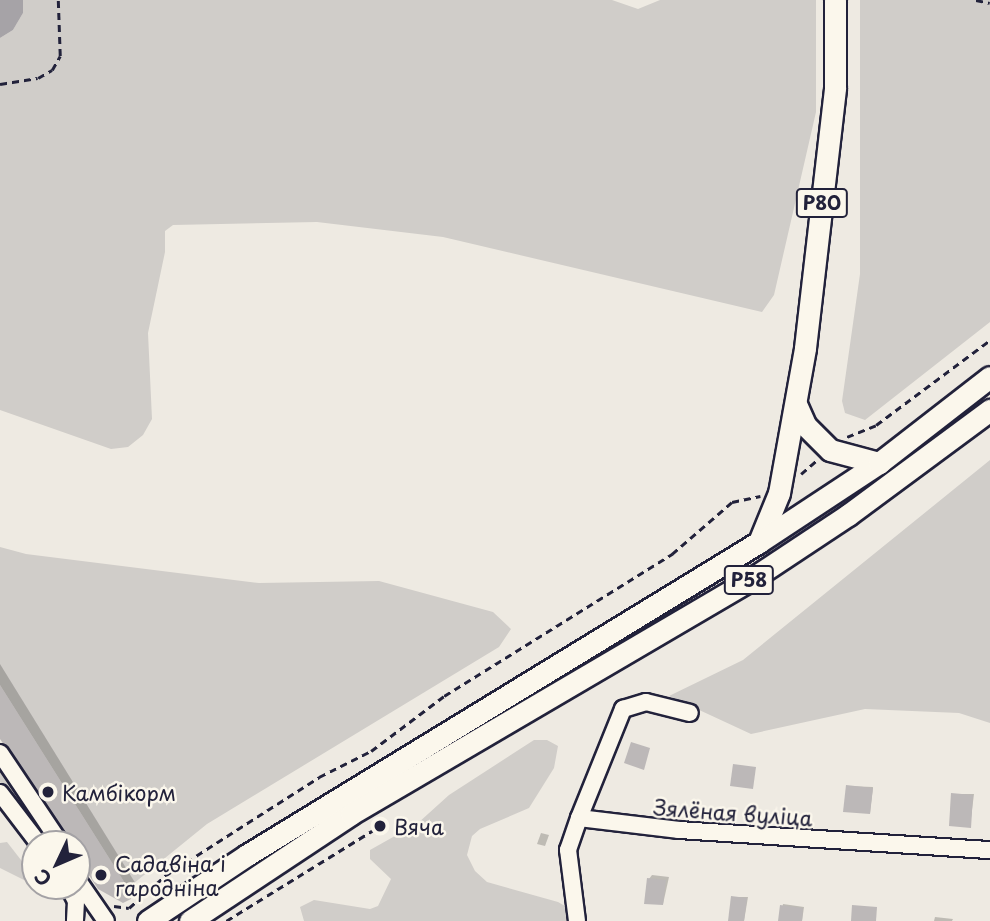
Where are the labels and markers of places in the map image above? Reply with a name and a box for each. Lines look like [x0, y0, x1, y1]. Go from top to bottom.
place label: Камбікорм [62, 779, 176, 805]
marker: Камбікорм [40, 784, 56, 800]
place label: Вяча [394, 813, 444, 839]
marker: Вяча [372, 818, 388, 834]
place label: Садавіна і гародніна [115, 850, 226, 900]
marker: Садавіна і гародніна [93, 867, 109, 883]

